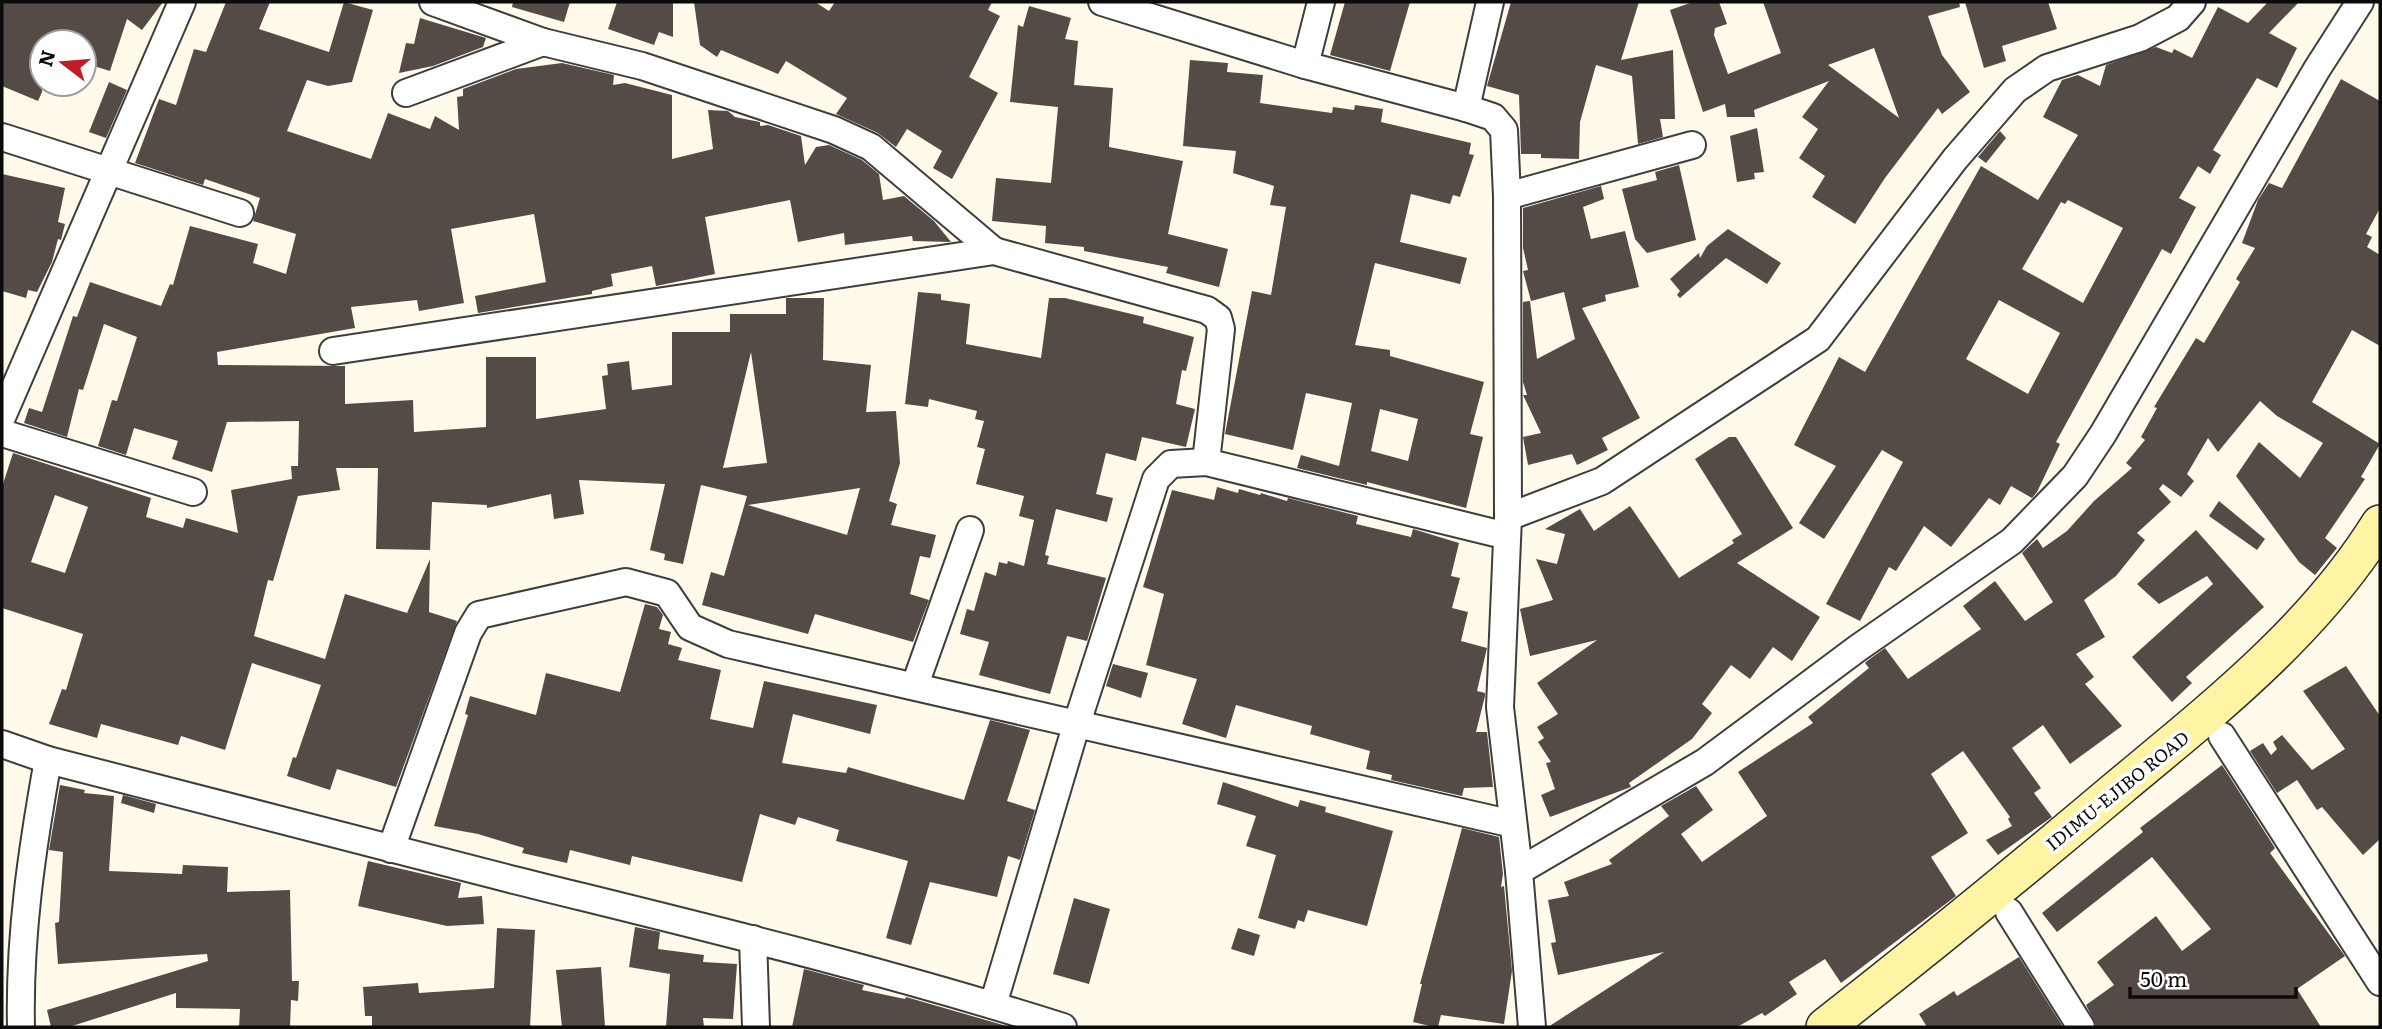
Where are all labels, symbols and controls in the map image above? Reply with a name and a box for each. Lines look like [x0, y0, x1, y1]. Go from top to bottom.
north arrow [28, 28, 98, 98]
text: N [30, 46, 61, 70]
street label: IDIMU-EJIBO ROAD [2040, 724, 2194, 856]
scale bar [2130, 956, 2296, 1000]
text: 50 m [2140, 962, 2187, 993]

